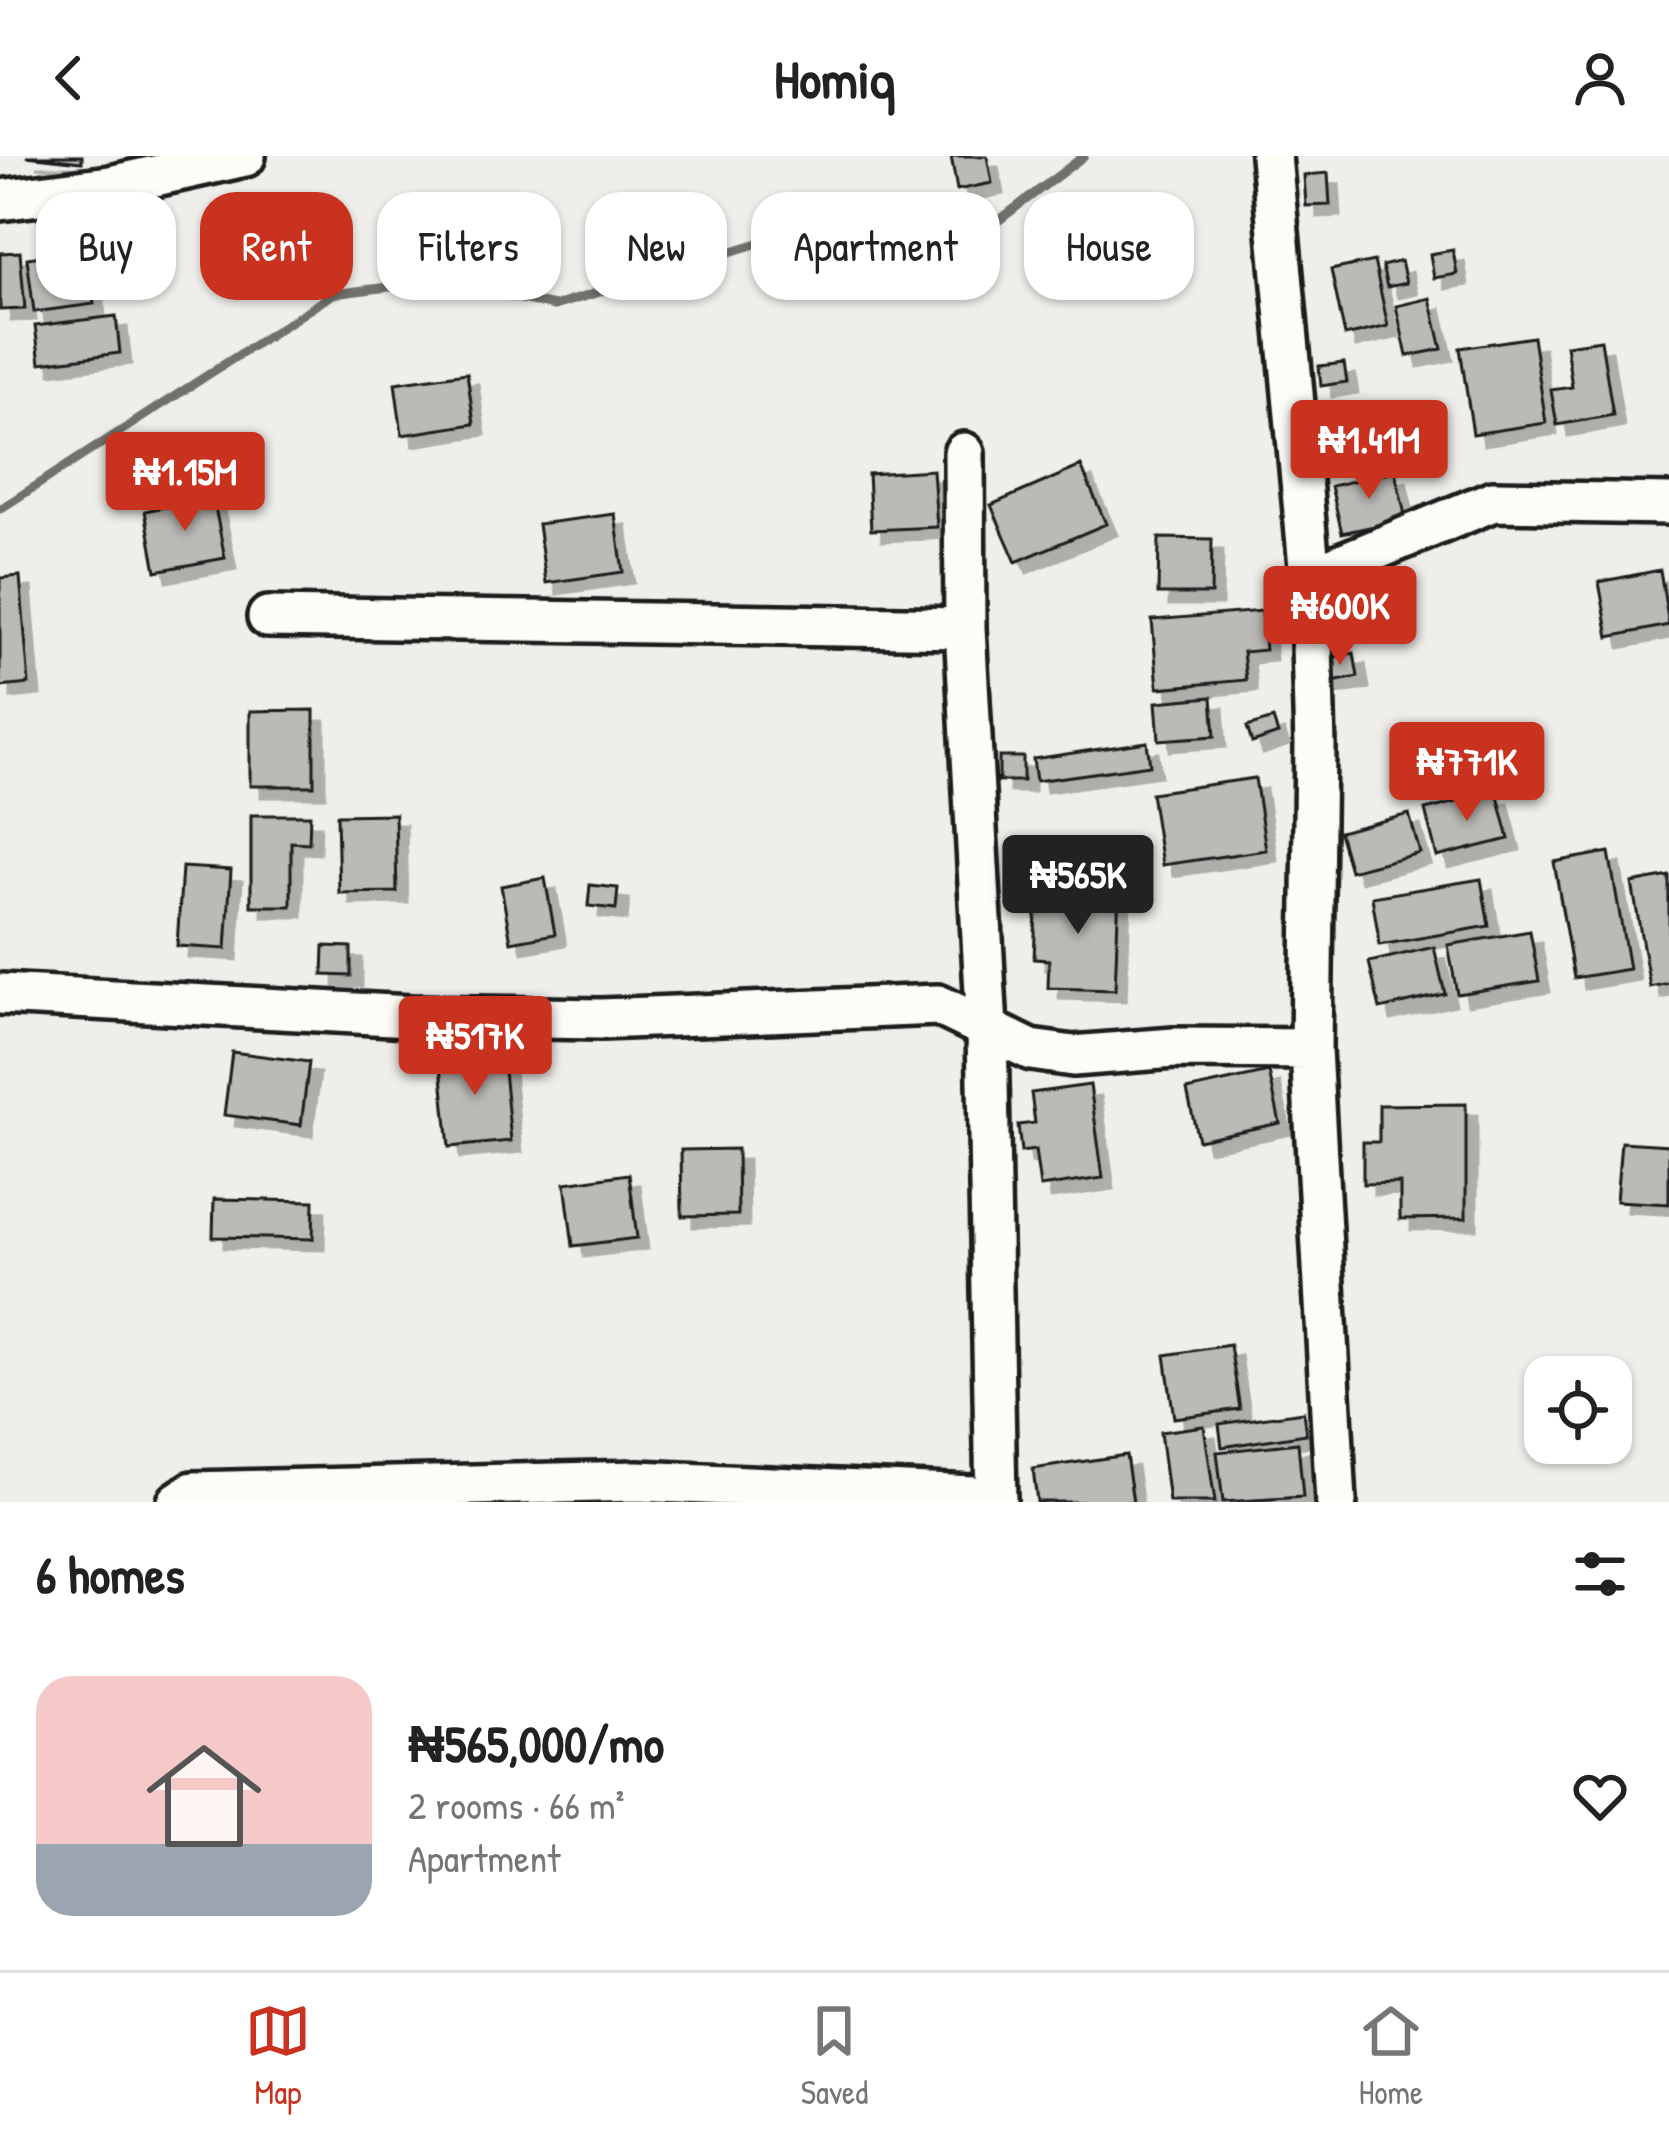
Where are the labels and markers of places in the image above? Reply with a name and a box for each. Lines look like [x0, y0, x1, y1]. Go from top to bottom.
pin: ₦1.41M [1271, 400, 1467, 502]
pin: ₦1.15M [87, 432, 283, 534]
pin: ₦600K [1256, 566, 1424, 668]
pin: ₦771K [1383, 722, 1551, 824]
pin: ₦565K [994, 835, 1162, 937]
pin: ₦517K [391, 996, 559, 1098]

